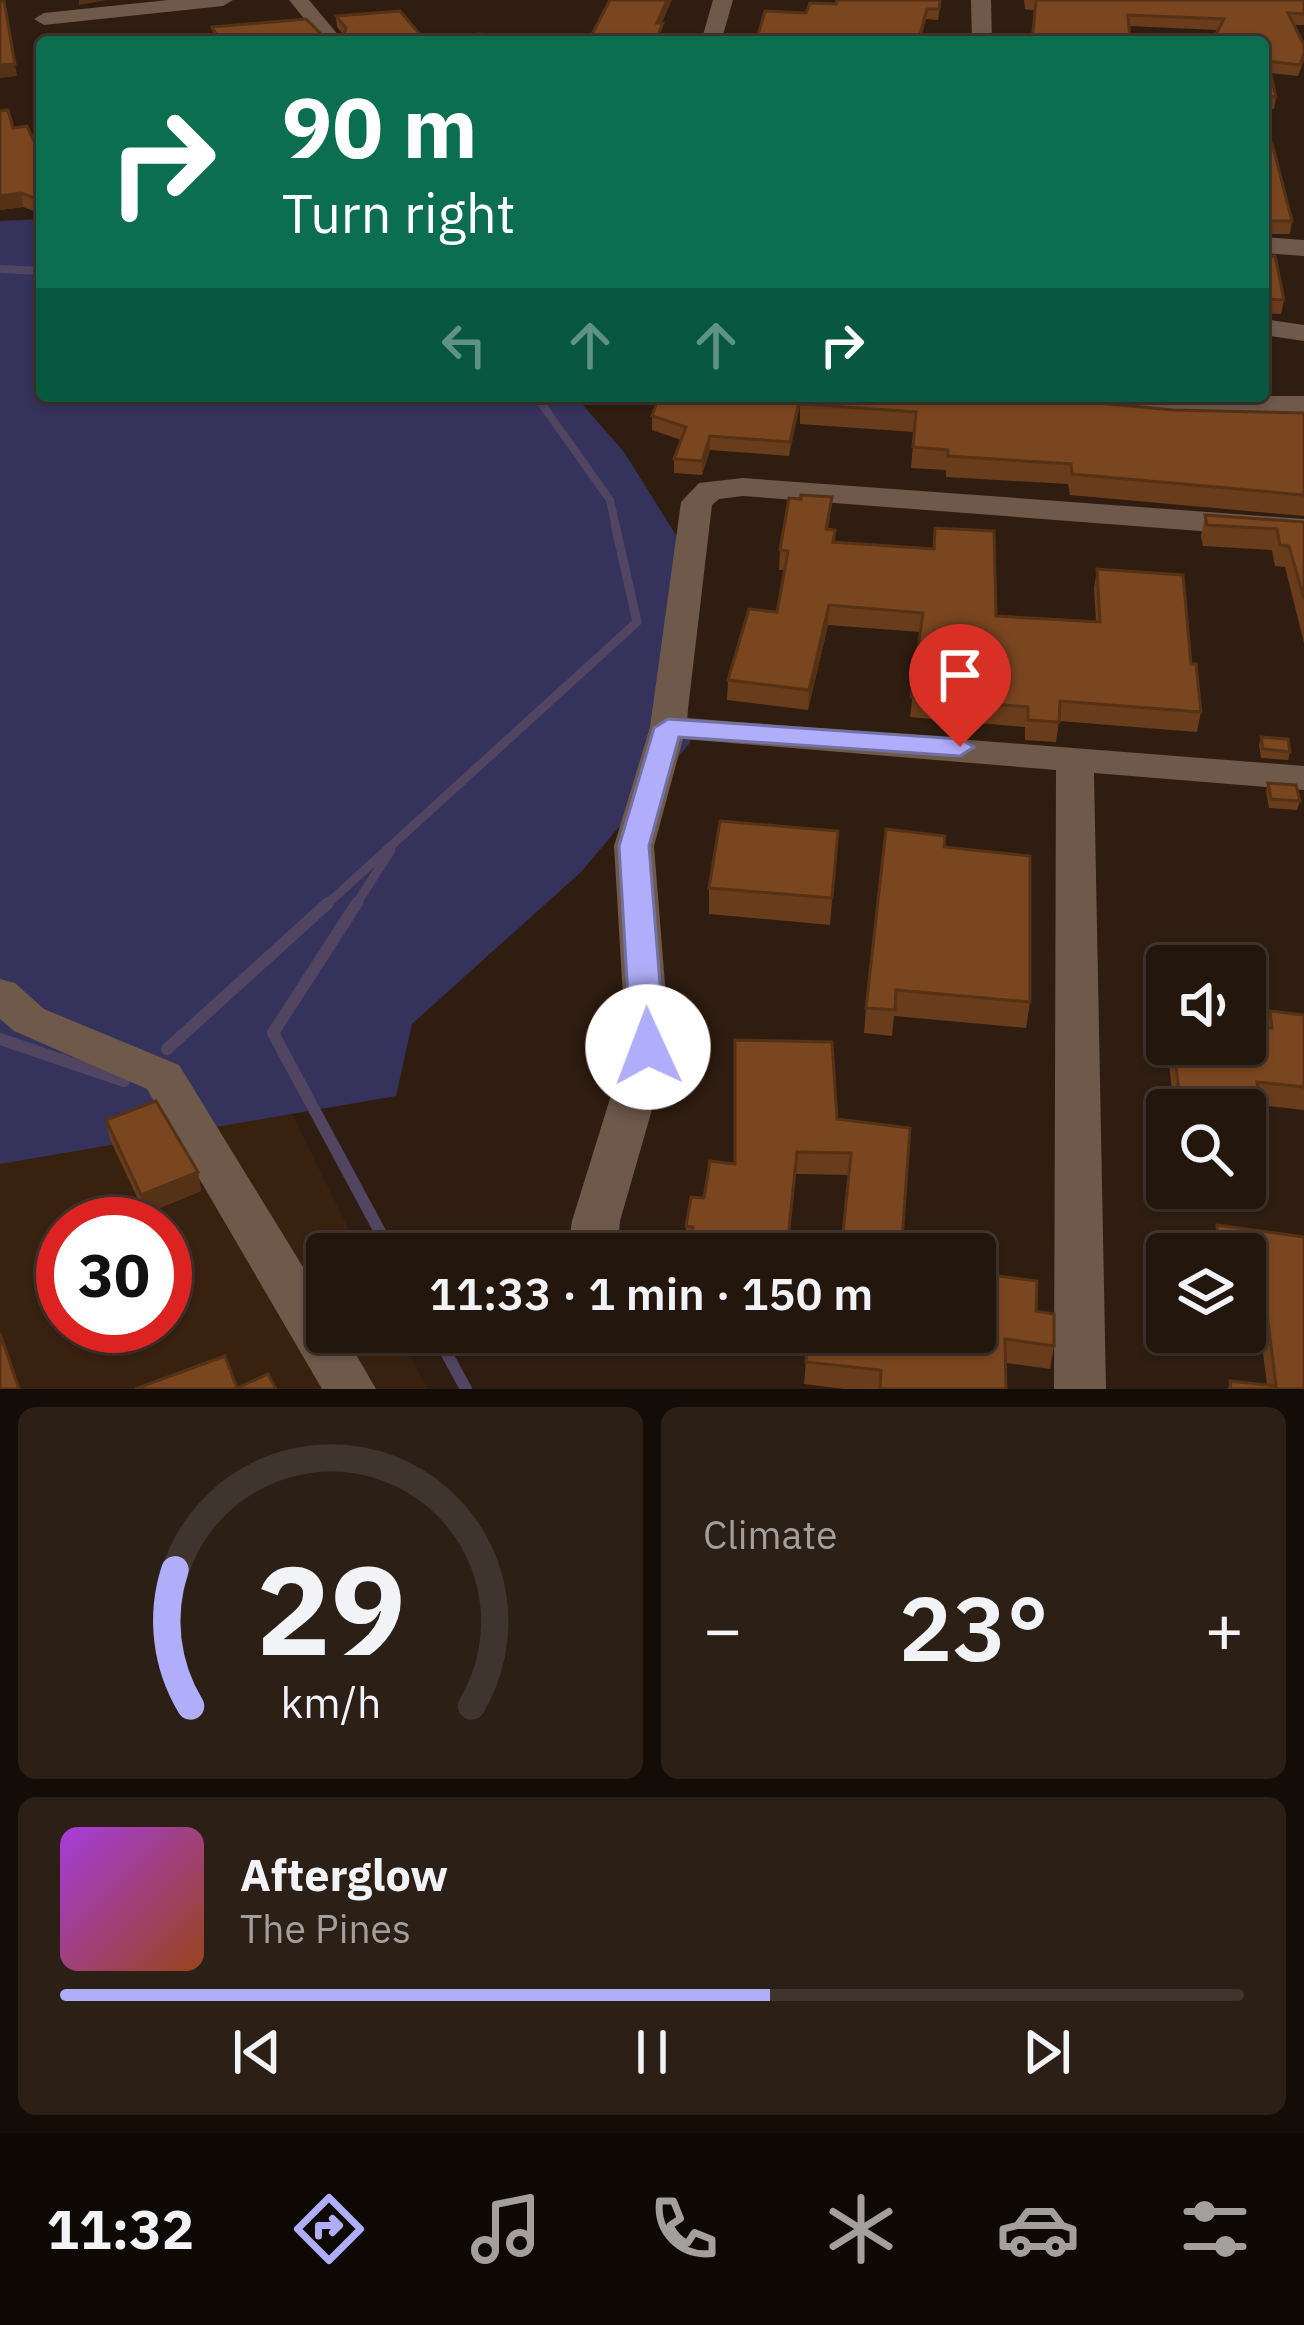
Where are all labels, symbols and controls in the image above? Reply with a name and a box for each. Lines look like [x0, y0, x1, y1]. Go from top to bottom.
text: 90 m [282, 72, 478, 181]
icon: right [84, 84, 240, 240]
text: Turn right [282, 178, 516, 248]
icon: left [431, 312, 497, 378]
icon: ahead [557, 312, 623, 378]
icon: ahead [683, 312, 749, 378]
icon: right [809, 312, 875, 378]
pin [909, 624, 1011, 747]
icon: arrive [927, 642, 993, 708]
map controls [1146, 945, 1266, 1353]
button: sound [1146, 945, 1266, 1065]
position arrow [585, 984, 711, 1110]
button: search [1146, 1089, 1266, 1209]
speed limit sign: 30 [36, 1197, 192, 1353]
button: layers [1146, 1233, 1266, 1353]
text: 11:33 · 1 min · 150 m [429, 1264, 873, 1322]
text: Climate [703, 1509, 837, 1560]
text: 29 [256, 1527, 405, 1689]
text: 23° [898, 1569, 1049, 1686]
text: − [703, 1585, 743, 1671]
text: + [1204, 1585, 1244, 1671]
text: km/h [280, 1674, 381, 1730]
text: Afterglow [240, 1845, 448, 1903]
text: The Pines [240, 1903, 411, 1954]
icon: previous [224, 2019, 290, 2085]
icon: pause [619, 2019, 685, 2085]
icon: next [1014, 2019, 1080, 2085]
icon: directions [287, 2187, 371, 2271]
icon: music [464, 2187, 548, 2271]
icon: phone [642, 2187, 726, 2271]
icon: climate [819, 2187, 903, 2271]
icon: car [996, 2187, 1080, 2271]
icon: filters [1173, 2187, 1257, 2271]
text: 11:32 [47, 2194, 194, 2264]

